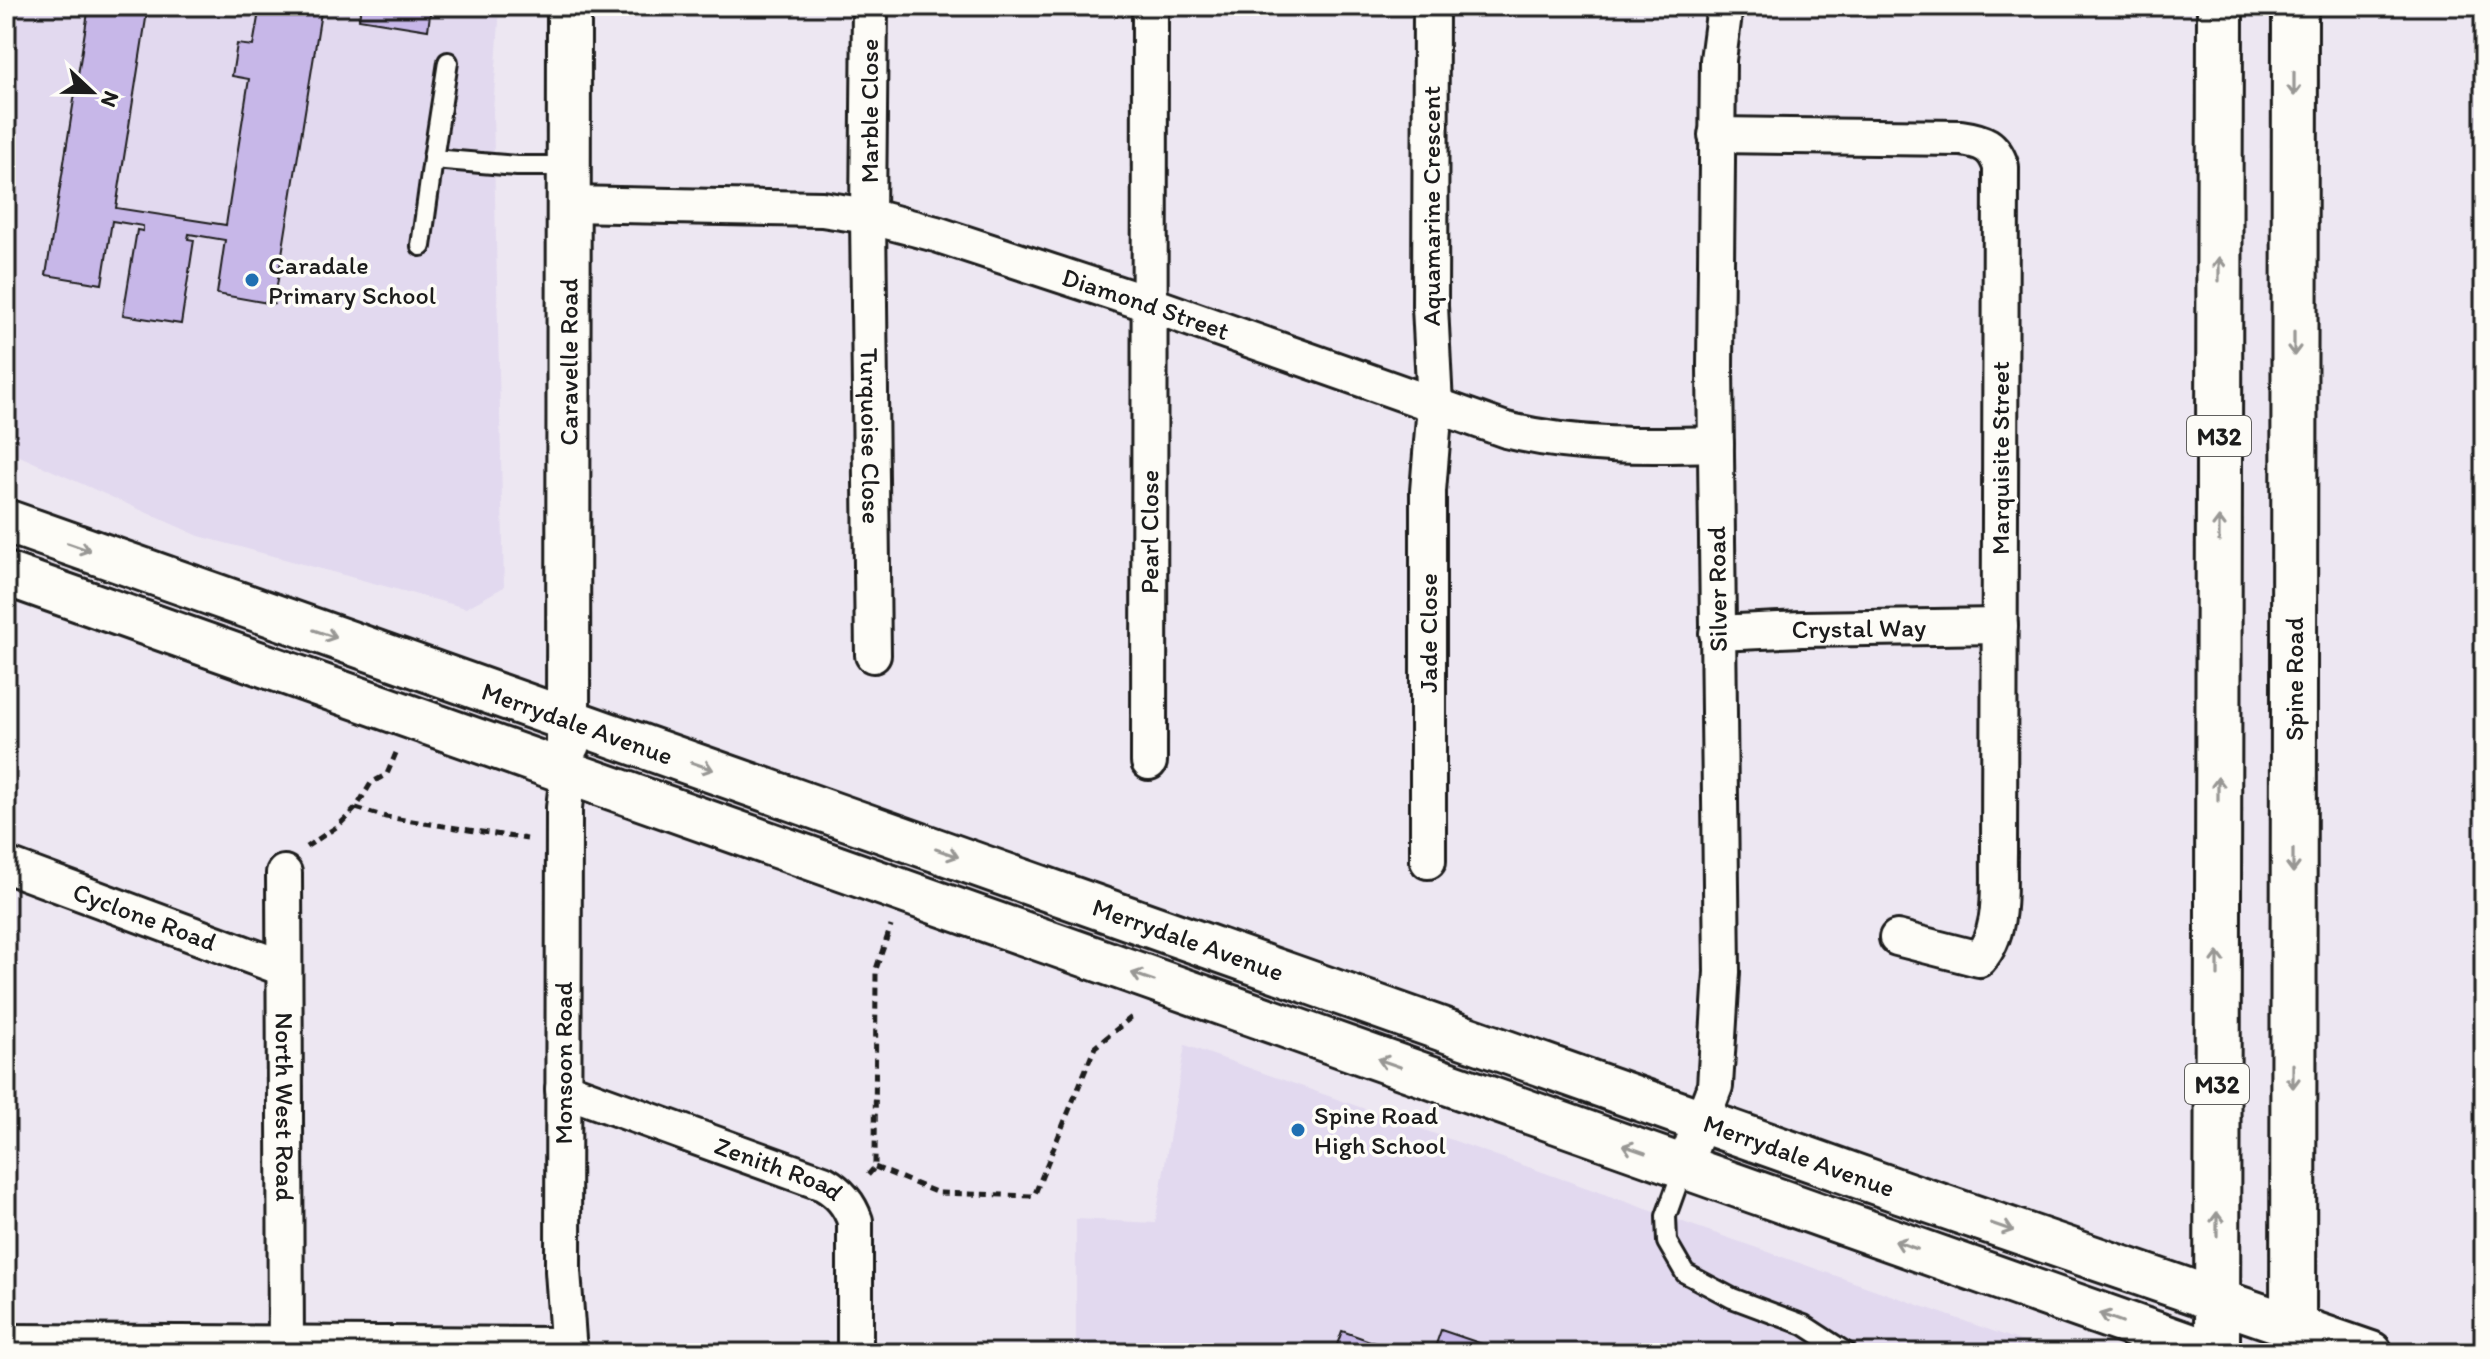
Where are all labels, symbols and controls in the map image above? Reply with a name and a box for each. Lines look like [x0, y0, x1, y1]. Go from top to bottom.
street label: Marble Close [853, 39, 885, 183]
north arrow [52, 52, 132, 132]
one-way arrow [2286, 70, 2302, 97]
street label: Aquamarine Crescent [1415, 86, 1447, 326]
text: N [95, 87, 125, 111]
place label: Caradale Primary School [268, 249, 436, 311]
one-way arrow [2211, 256, 2227, 283]
street label: Diamond Street [1058, 261, 1234, 347]
marker: Caradale Primary School [243, 271, 261, 289]
street label: Caravelle Road [552, 278, 585, 446]
one-way arrow [2286, 330, 2302, 357]
street label: Turquoise Close [854, 348, 888, 524]
street label: Marquisite Street [1984, 361, 2016, 555]
road number: M32 [2187, 416, 2251, 456]
street label: Pearl Close [1133, 470, 1165, 594]
one-way arrow [2211, 516, 2227, 543]
street label: Silver Road [1700, 525, 1734, 652]
one-way arrow [67, 541, 92, 556]
street label: Jade Close [1412, 573, 1444, 693]
street label: Crystal Way [1791, 611, 1926, 645]
street label: Spine Road [2278, 617, 2310, 741]
one-way arrow [312, 627, 337, 642]
street label: Merrydale Avenue [477, 675, 677, 772]
one-way arrow [689, 760, 714, 775]
one-way arrow [2210, 776, 2226, 803]
one-way arrow [934, 847, 959, 861]
one-way arrow [2285, 847, 2301, 874]
street label: Cyclone Road [69, 875, 221, 958]
street label: Merrydale Avenue [1088, 891, 1288, 988]
one-way arrow [2210, 951, 2226, 978]
one-way arrow [1131, 968, 1156, 983]
street label: Monsoon Road [547, 981, 579, 1145]
street label: North West Road [269, 1012, 301, 1202]
one-way arrow [1377, 1055, 1401, 1069]
one-way arrow [2285, 1062, 2301, 1089]
road number: M32 [2185, 1064, 2249, 1104]
place label: Spine Road High School [1314, 1099, 1446, 1161]
street label: Merrydale Avenue [1699, 1107, 1899, 1204]
marker: Spine Road High School [1289, 1121, 1307, 1139]
street label: Zenith Road [710, 1129, 851, 1208]
one-way arrow [1622, 1141, 1647, 1155]
one-way arrow [2209, 1211, 2225, 1238]
one-way arrow [1989, 1220, 2014, 1235]
one-way arrow [1894, 1237, 1918, 1251]
one-way arrow [2099, 1310, 2124, 1325]

